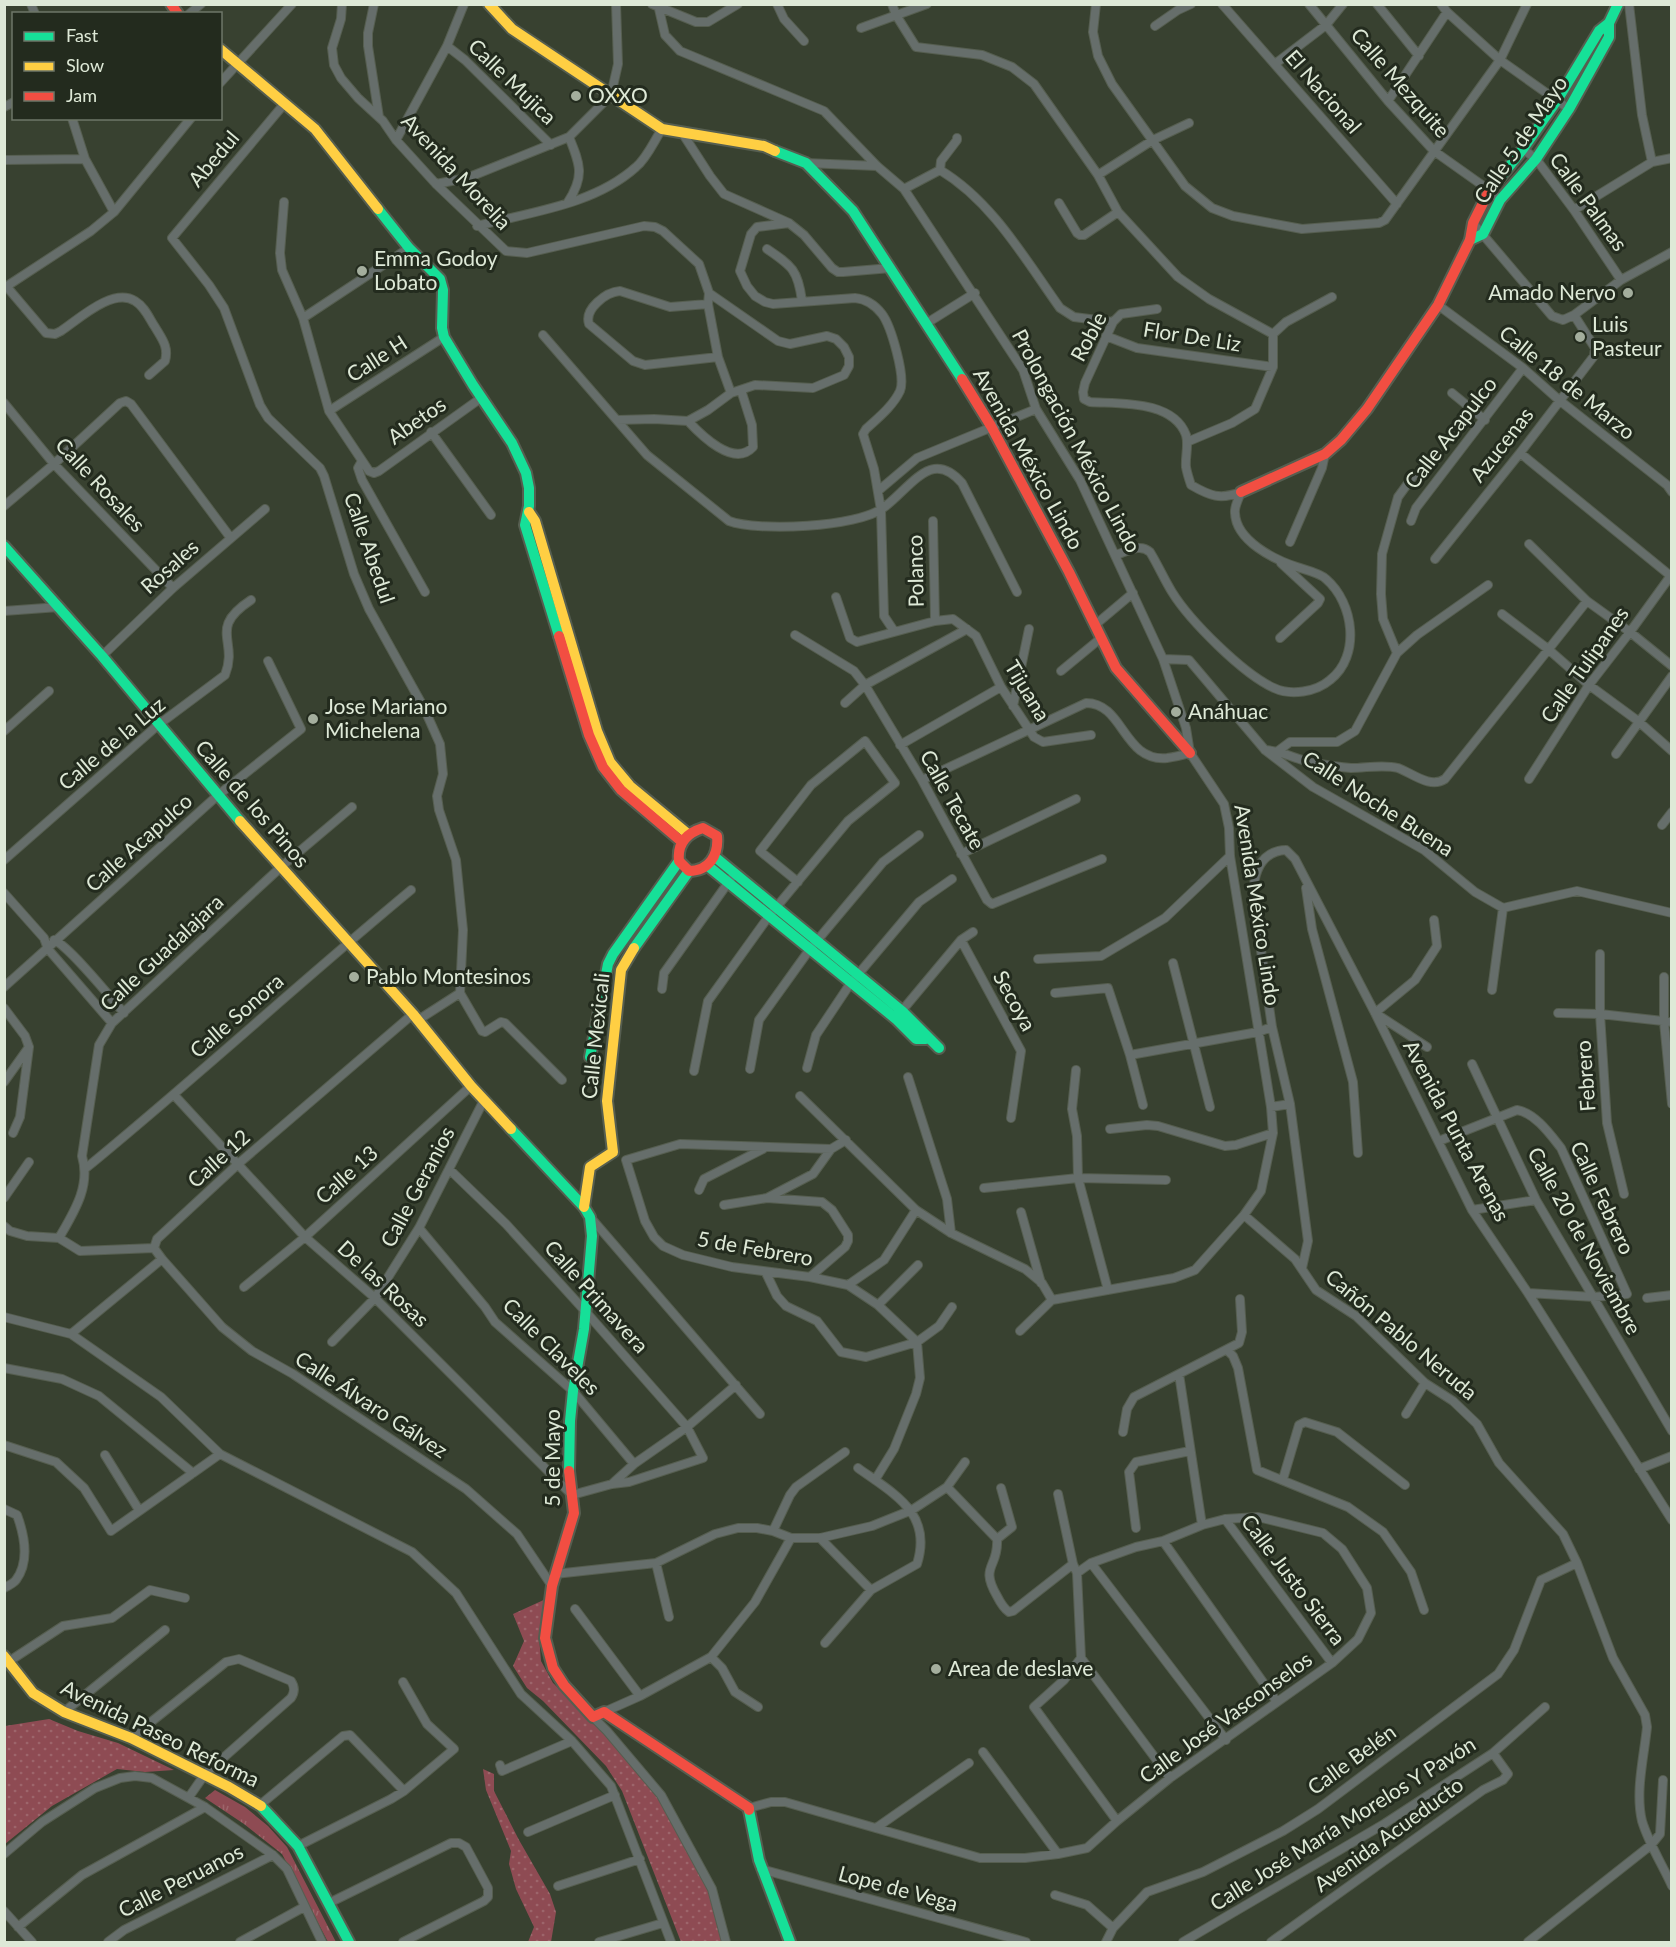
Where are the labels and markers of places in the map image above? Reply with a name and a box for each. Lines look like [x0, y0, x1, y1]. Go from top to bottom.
place label: OXXO [588, 82, 648, 107]
marker: OXXO [569, 89, 583, 103]
place label: Emma Godoy Lobato [374, 245, 498, 294]
marker: Emma Godoy Lobato [355, 264, 369, 278]
place label: Amado Nervo [1488, 279, 1616, 304]
marker: Amado Nervo [1621, 286, 1635, 300]
place label: Luis Pasteur [1592, 311, 1662, 360]
marker: Luis Pasteur [1573, 330, 1587, 344]
place label: Jose Mariano Michelena [325, 693, 447, 742]
place label: Anáhuac [1188, 698, 1268, 723]
marker: Anáhuac [1169, 705, 1183, 719]
marker: Jose Mariano Michelena [306, 712, 320, 726]
place label: Pablo Montesinos [366, 963, 531, 988]
marker: Pablo Montesinos [347, 970, 361, 984]
place label: Area de deslave [948, 1655, 1093, 1680]
marker: Area de deslave [929, 1662, 943, 1676]

